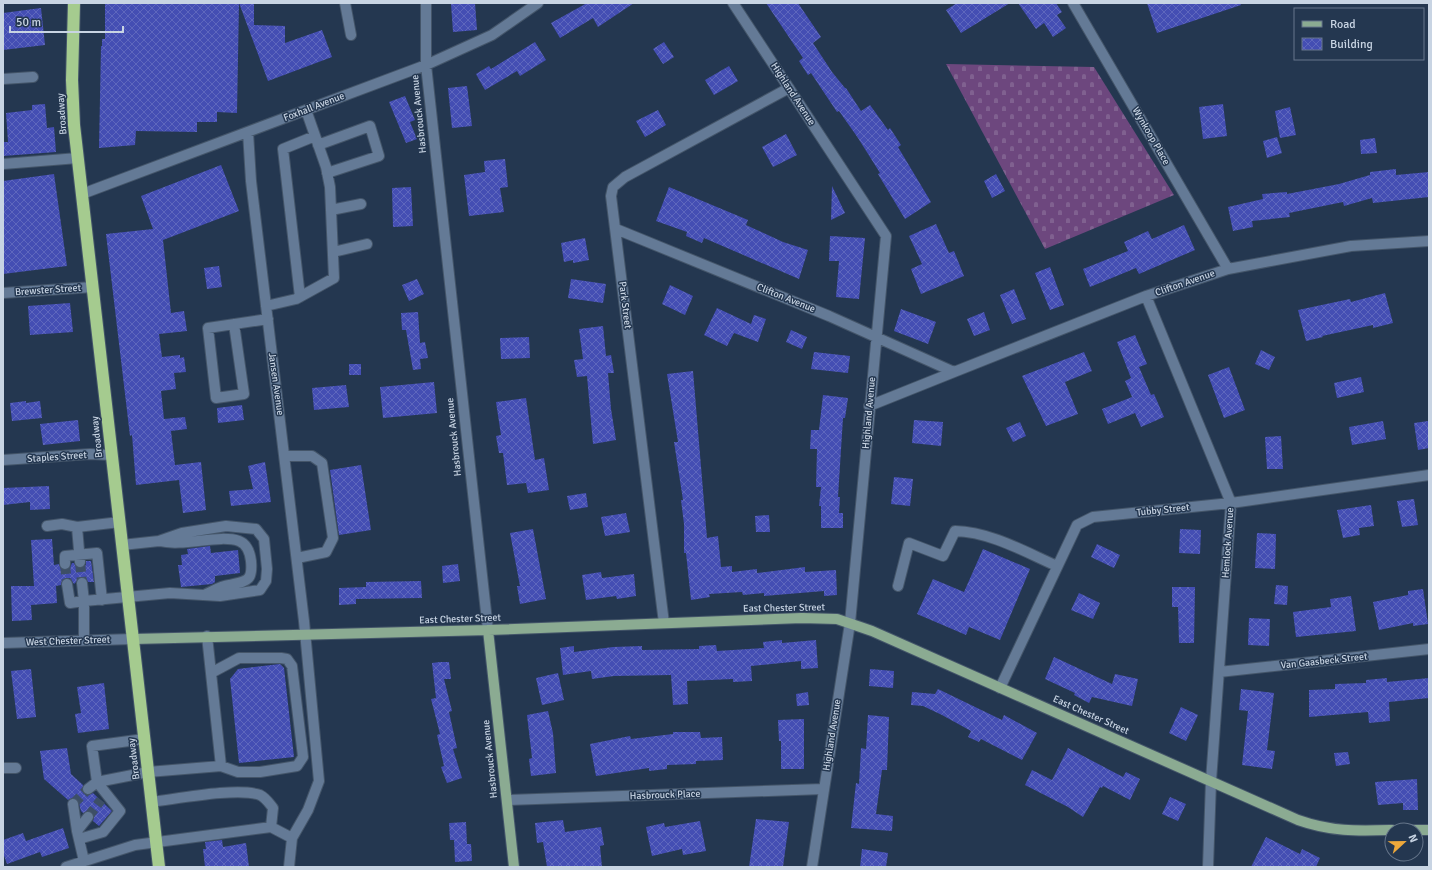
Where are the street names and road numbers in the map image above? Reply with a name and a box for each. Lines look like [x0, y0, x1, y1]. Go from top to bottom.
street label: Highland Avenue [768, 60, 818, 128]
street label: Hasbrouck Avenue [409, 74, 429, 154]
street label: Foxhall Avenue [282, 90, 346, 124]
street label: Broadway [55, 92, 69, 135]
street label: Wynkoop Place [1130, 105, 1172, 167]
street label: Clifton Avenue [1154, 267, 1216, 299]
street label: Park Street [616, 281, 634, 330]
street label: Clifton Avenue [755, 281, 817, 315]
street label: Brewster Street [15, 282, 82, 298]
street label: Jansen Avenue [266, 352, 286, 416]
street label: Highland Avenue [860, 376, 878, 450]
street label: Hasbrouck Avenue [444, 397, 464, 477]
street label: Broadway [89, 415, 105, 458]
street label: Staples Street [27, 449, 88, 465]
street label: Tubby Street [1136, 501, 1190, 519]
street label: Hemlock Avenue [1220, 507, 1236, 579]
street label: East Chester Street [743, 601, 826, 615]
street label: East Chester Street [419, 612, 502, 626]
street label: West Chester Street [26, 634, 111, 648]
street label: Van Gaasbeck Street [1280, 650, 1369, 672]
street label: East Chester Street [1051, 693, 1131, 737]
street label: Highland Avenue [820, 698, 844, 772]
street label: Hasbrouck Avenue [480, 719, 500, 799]
street label: Broadway [125, 737, 142, 780]
street label: Hasbrouck Place [629, 788, 701, 802]

